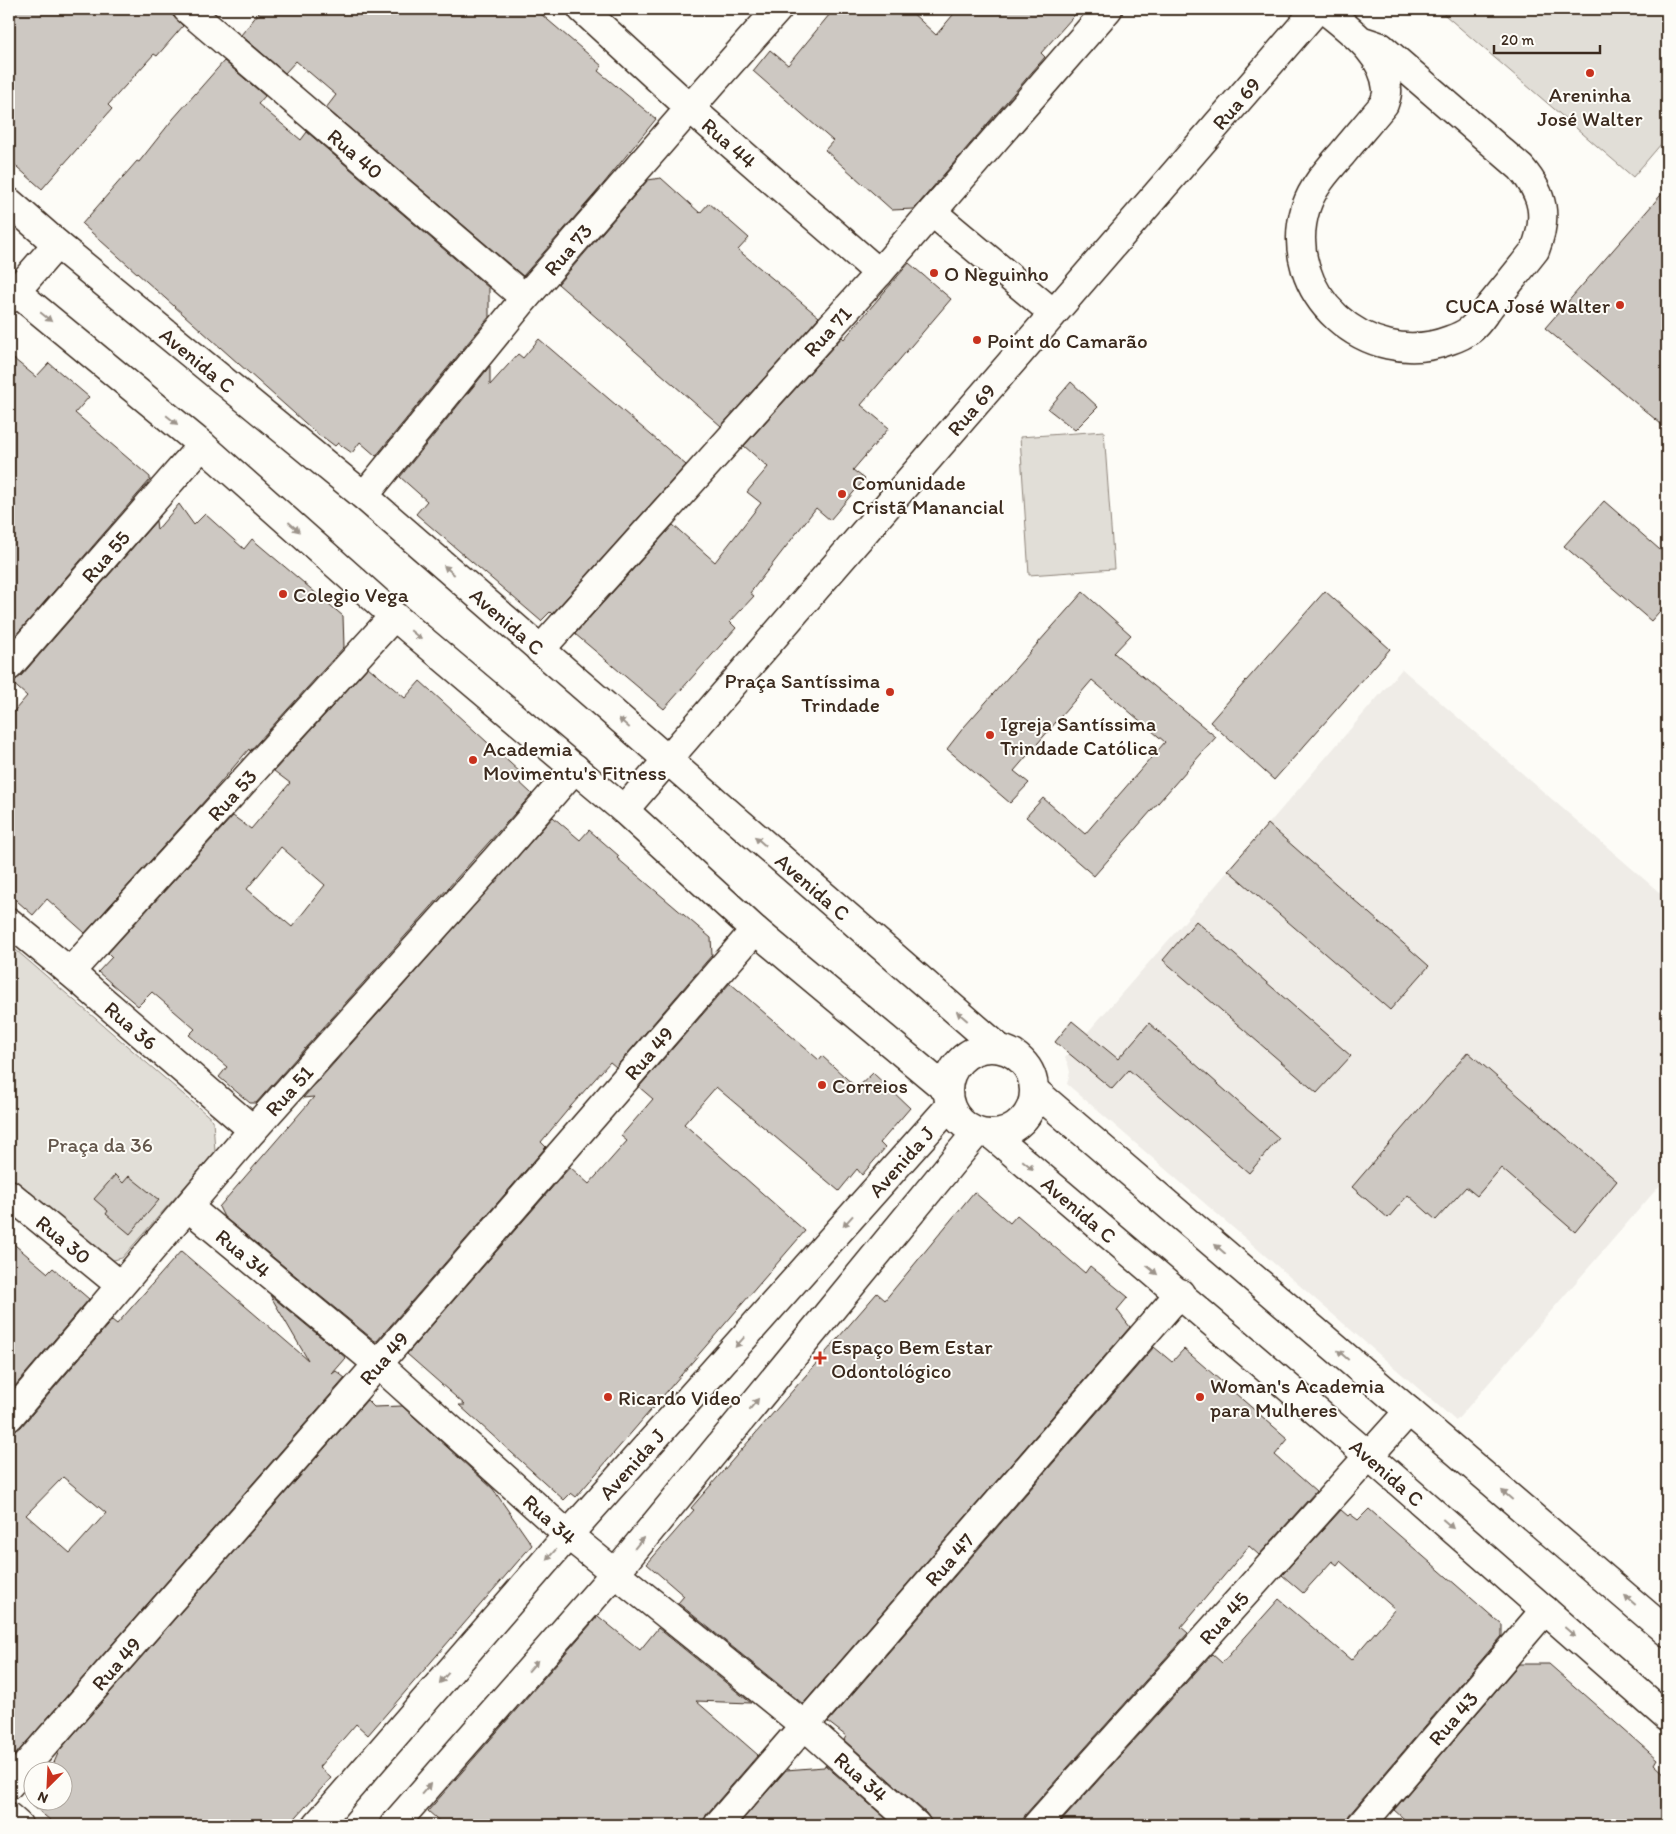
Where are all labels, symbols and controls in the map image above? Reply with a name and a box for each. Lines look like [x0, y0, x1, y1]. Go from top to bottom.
scale bar [1494, 22, 1600, 54]
text: 20 m [1501, 31, 1535, 49]
marker: Areninha José Walter [1584, 67, 1596, 79]
street label: Rua 69 [1206, 71, 1265, 134]
place label: Areninha José Walter [1537, 82, 1643, 131]
street label: Rua 44 [697, 112, 762, 173]
street label: Rua 40 [323, 123, 389, 184]
street label: Rua 73 [538, 218, 597, 280]
place label: O Neguinho [944, 261, 1049, 286]
marker: O Neguinho [928, 267, 940, 279]
place label: CUCA José Walter [1445, 293, 1611, 318]
marker: CUCA José Walter [1614, 299, 1626, 311]
street label: Rua 71 [798, 300, 856, 362]
one-way arrow [40, 312, 53, 323]
street label: Avenida C [155, 321, 241, 398]
place label: Point do Camarão [987, 328, 1148, 353]
marker: Point do Camarão [971, 334, 983, 346]
street label: Rua 69 [941, 378, 1000, 441]
one-way arrow [165, 415, 178, 426]
place label: Comunidade Cristã Manancial [852, 470, 1004, 519]
marker: Comunidade Cristã Manancial [836, 488, 848, 500]
one-way arrow [288, 521, 300, 533]
street label: Rua 55 [75, 525, 135, 587]
one-way arrow [444, 564, 456, 576]
place label: Colegio Vega [293, 582, 409, 607]
street label: Avenida C [465, 582, 550, 660]
marker: Colegio Vega [277, 588, 289, 600]
one-way arrow [410, 629, 423, 640]
place label: Praça Santíssima Trindade [725, 668, 880, 717]
marker: Praça Santíssima Trindade [884, 686, 896, 698]
place label: Igreja Santíssima Trindade Católica [1000, 711, 1159, 760]
one-way arrow [618, 717, 631, 728]
marker: Igreja Santíssima Trindade Católica [984, 729, 996, 741]
place label: Academia Movimentu's Fitness [483, 736, 667, 785]
marker: Academia Movimentu's Fitness [467, 754, 479, 766]
street label: Rua 53 [201, 763, 262, 826]
one-way arrow [754, 835, 767, 846]
street label: Avenida C [771, 847, 855, 925]
street label: Rua 36 [100, 995, 163, 1055]
one-way arrow [957, 1010, 969, 1022]
street label: Rua 49 [618, 1021, 678, 1085]
street label: Rua 51 [259, 1059, 318, 1121]
place label: Correios [832, 1073, 908, 1098]
marker: Correios [816, 1079, 828, 1091]
street label: Avenida J [863, 1120, 939, 1202]
park label: Praça da 36 [47, 1132, 153, 1157]
one-way arrow [1022, 1159, 1034, 1170]
street label: Avenida C [1037, 1170, 1122, 1248]
street label: Rua 30 [31, 1209, 96, 1269]
one-way arrow [842, 1214, 854, 1226]
street label: Rua 34 [211, 1223, 276, 1283]
one-way arrow [1213, 1244, 1226, 1255]
one-way arrow [1146, 1264, 1158, 1275]
street label: Rua 49 [353, 1326, 413, 1390]
place label: Espaço Bem Estar Odontológico [831, 1334, 993, 1383]
one-way arrow [735, 1336, 746, 1348]
one-way arrow [1338, 1349, 1350, 1361]
marker: Espaço Bem Estar Odontológico [813, 1351, 827, 1365]
place label: Woman's Academia para Mulheres [1210, 1373, 1385, 1422]
place label: Ricardo Video [618, 1385, 741, 1410]
marker: Ricardo Video [602, 1391, 614, 1403]
marker: Woman's Academia para Mulheres [1194, 1391, 1206, 1403]
one-way arrow [748, 1398, 759, 1411]
street label: Avenida J [593, 1423, 670, 1504]
street label: Avenida C [1345, 1433, 1430, 1511]
street label: Rua 34 [518, 1488, 582, 1550]
one-way arrow [1500, 1489, 1513, 1500]
one-way arrow [1441, 1519, 1454, 1530]
street label: Rua 47 [919, 1527, 979, 1591]
one-way arrow [634, 1537, 645, 1550]
one-way arrow [545, 1549, 556, 1562]
street label: Rua 45 [1193, 1586, 1254, 1649]
one-way arrow [1624, 1595, 1637, 1606]
one-way arrow [1563, 1626, 1575, 1638]
street label: Rua 49 [86, 1631, 146, 1695]
one-way arrow [528, 1660, 539, 1673]
one-way arrow [439, 1671, 450, 1684]
street label: Rua 43 [1423, 1686, 1483, 1750]
street label: Rua 34 [829, 1746, 894, 1807]
north arrow [22, 1762, 72, 1812]
one-way arrow [420, 1783, 432, 1795]
text: N [35, 1788, 51, 1807]

